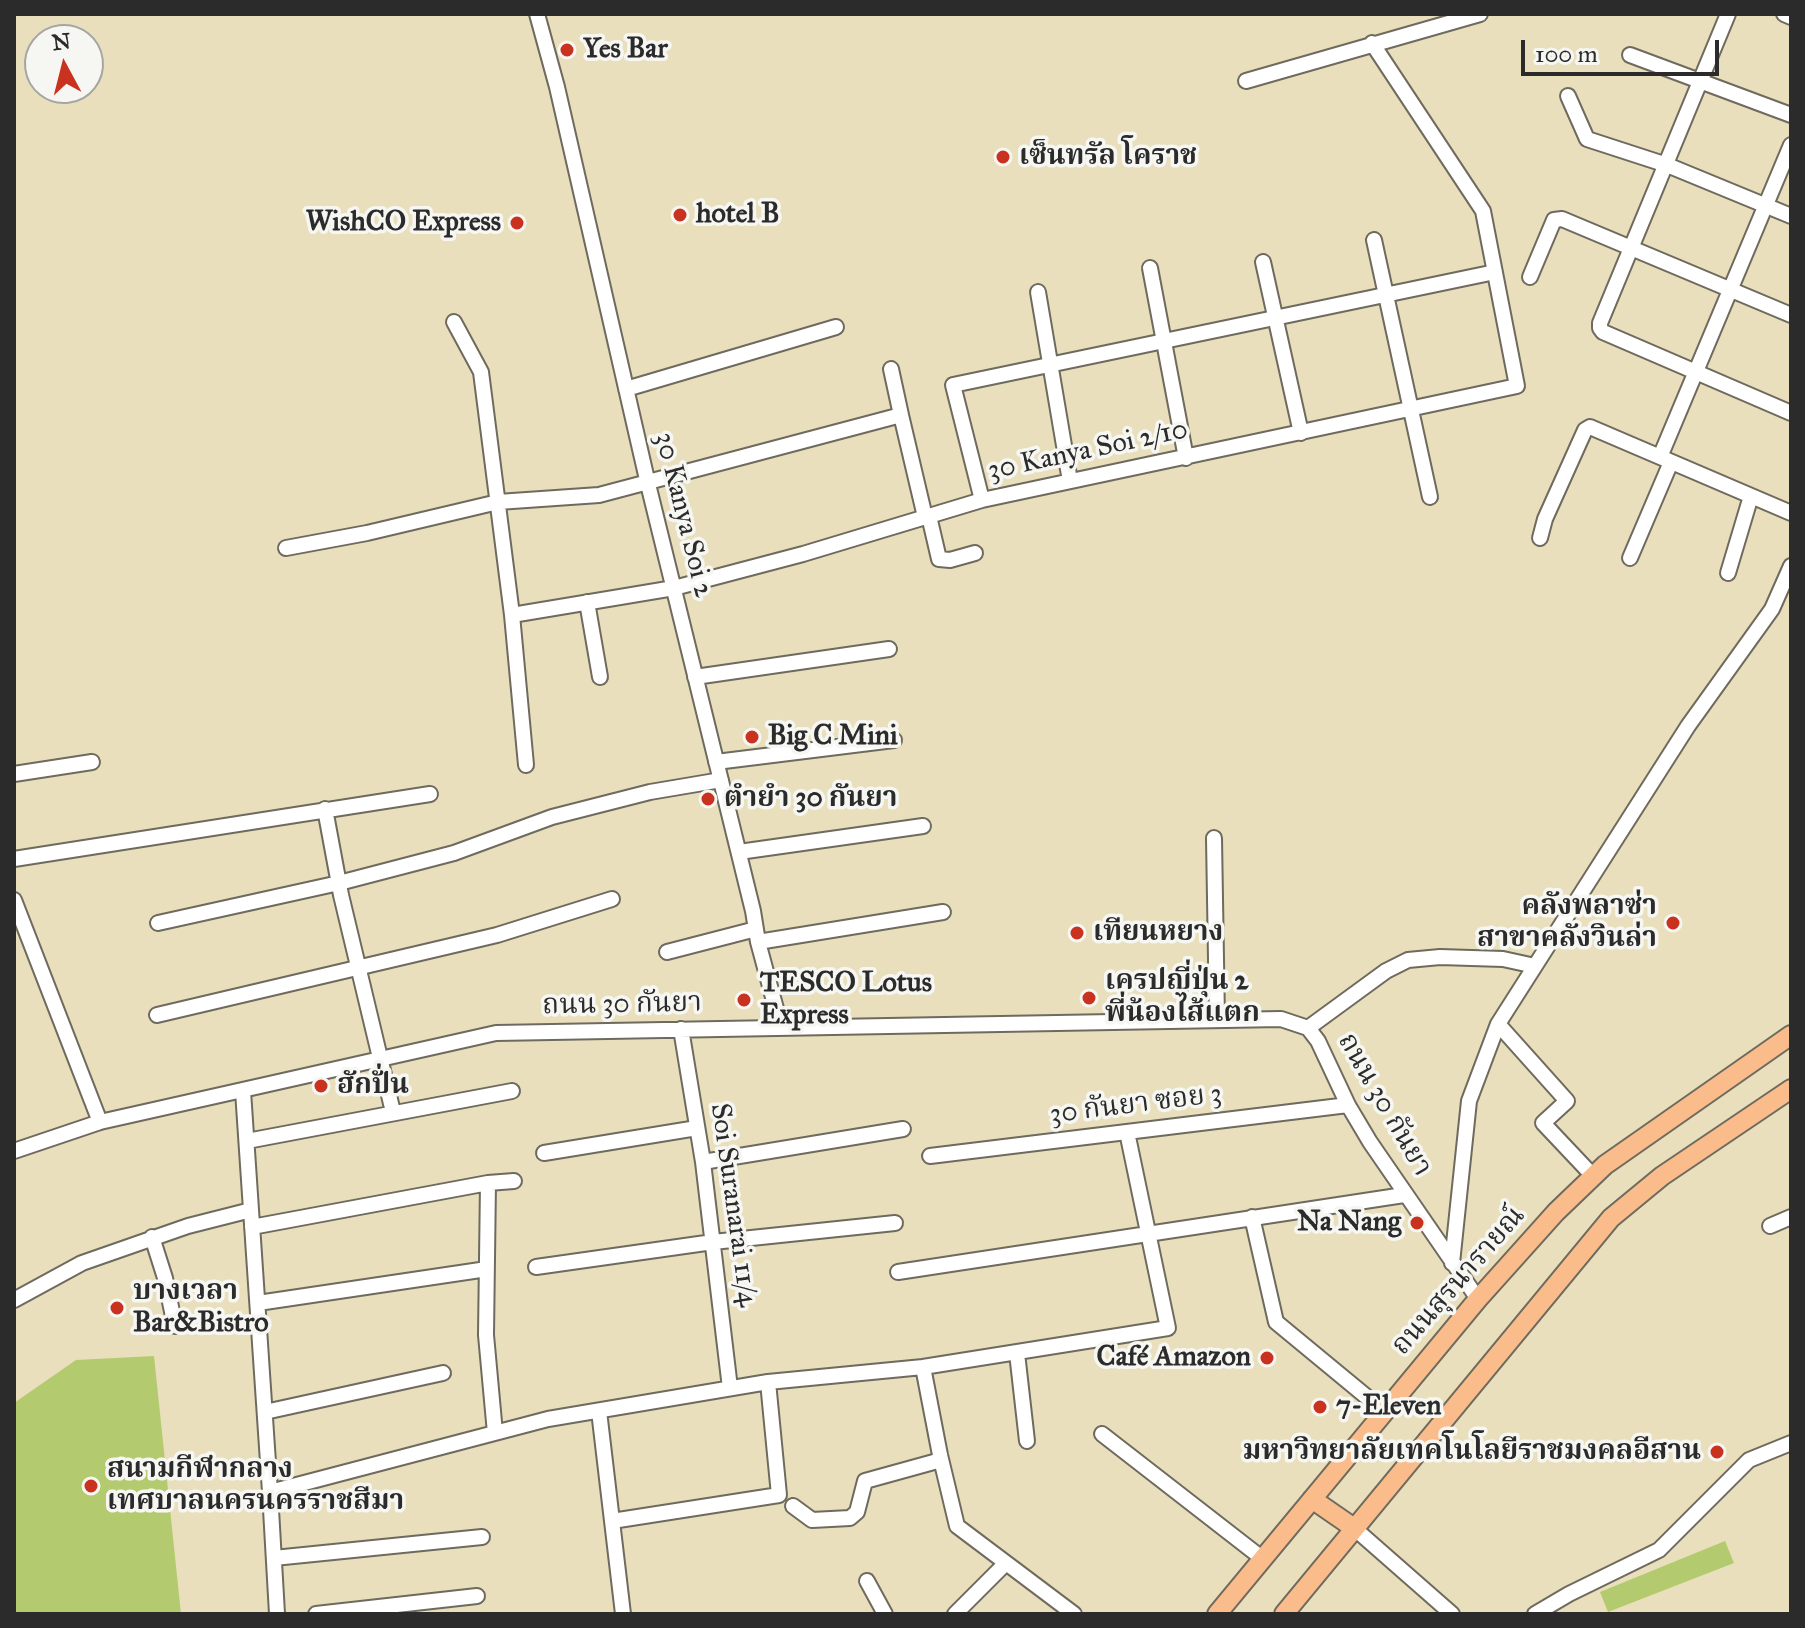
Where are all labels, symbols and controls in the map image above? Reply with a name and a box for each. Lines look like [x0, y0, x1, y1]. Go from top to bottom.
north arrow [24, 24, 104, 104]
scale bar [1525, 24, 1723, 74]
text: N [50, 27, 72, 56]
place label: Yes Bar [583, 33, 668, 67]
text: 100 m [1535, 39, 1598, 69]
marker: Yes Bar [558, 41, 576, 59]
place label: เซ็นทรัล โคราช [1019, 140, 1197, 174]
marker: เซ็นทรัล โคราช [994, 148, 1012, 166]
place label: hotel B [696, 198, 779, 232]
place label: WishCO Express [306, 206, 501, 240]
marker: hotel B [671, 206, 689, 224]
marker: WishCO Express [508, 214, 526, 232]
street label: 30 Kanya Soi 2/10 [985, 413, 1191, 489]
street label: 30 Kanya Soi 2 [646, 429, 720, 601]
place label: Big C Mini [768, 720, 898, 754]
marker: Big C Mini [743, 728, 761, 746]
place label: ตำยำ 30 กันยา [724, 782, 897, 816]
marker: ตำยำ 30 กันยา [699, 790, 717, 808]
place label: คลังพลาซ่า สาขาคลังวินล่า [1477, 890, 1657, 956]
marker: คลังพลาซ่า สาขาคลังวินล่า [1664, 914, 1682, 932]
place label: เทียนหยาง [1093, 916, 1223, 950]
marker: เทียนหยาง [1068, 924, 1086, 942]
place label: เครปญี่ปุ่น 2 พี่น้องไส้แตก [1105, 965, 1260, 1031]
place label: TESCO Lotus Express [760, 967, 932, 1033]
street label: ถนน 30 กันยา [542, 987, 702, 1023]
marker: เครปญี่ปุ่น 2 พี่น้องไส้แตก [1080, 989, 1098, 1007]
marker: TESCO Lotus Express [735, 991, 753, 1009]
street label: ถนน 30 กันยา [1330, 1027, 1438, 1183]
place label: ฮักปั่น [337, 1069, 409, 1103]
marker: ฮักปั่น [312, 1077, 330, 1095]
street label: 30 กันยา ซอย 3 [1048, 1078, 1224, 1132]
street label: Soi Suranarai 11/4 [702, 1101, 764, 1309]
street label: ถนนสุรนารายณ์ [1385, 1200, 1533, 1362]
place label: Na Nang [1297, 1206, 1401, 1240]
marker: Na Nang [1408, 1214, 1426, 1232]
place label: บางเวลา Bar&Bistro [133, 1275, 268, 1341]
marker: บางเวลา Bar&Bistro [108, 1299, 126, 1317]
place label: Café Amazon [1097, 1341, 1251, 1375]
marker: Café Amazon [1258, 1349, 1276, 1367]
place label: 7-Eleven [1336, 1390, 1441, 1424]
marker: 7-Eleven [1311, 1398, 1329, 1416]
place label: มหาวิทยาลัยเทคโนโลยีราชมงคลอีสาน [1243, 1435, 1701, 1469]
marker: มหาวิทยาลัยเทคโนโลยีราชมงคลอีสาน [1708, 1443, 1726, 1461]
place label: สนามกีฬากลาง เทศบาลนครนครราชสีมา [107, 1453, 404, 1519]
marker: สนามกีฬากลาง เทศบาลนครนครราชสีมา [82, 1477, 100, 1495]

